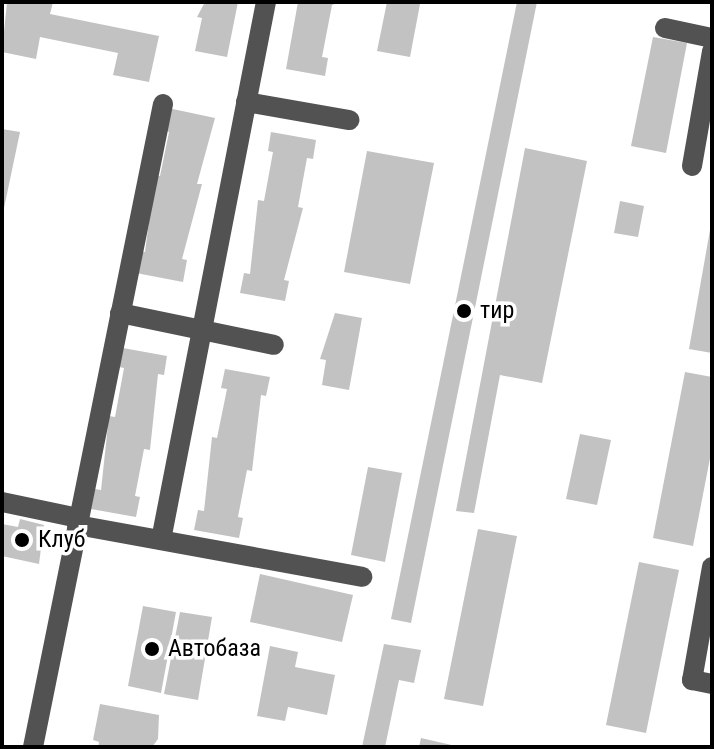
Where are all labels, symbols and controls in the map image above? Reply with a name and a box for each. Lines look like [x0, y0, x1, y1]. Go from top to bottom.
place label: тир [480, 297, 514, 325]
marker: тир [455, 302, 473, 320]
place label: Клуб [38, 526, 85, 554]
marker: Клуб [13, 531, 31, 549]
place label: Автобаза [168, 635, 261, 663]
marker: Автобаза [143, 640, 161, 658]

